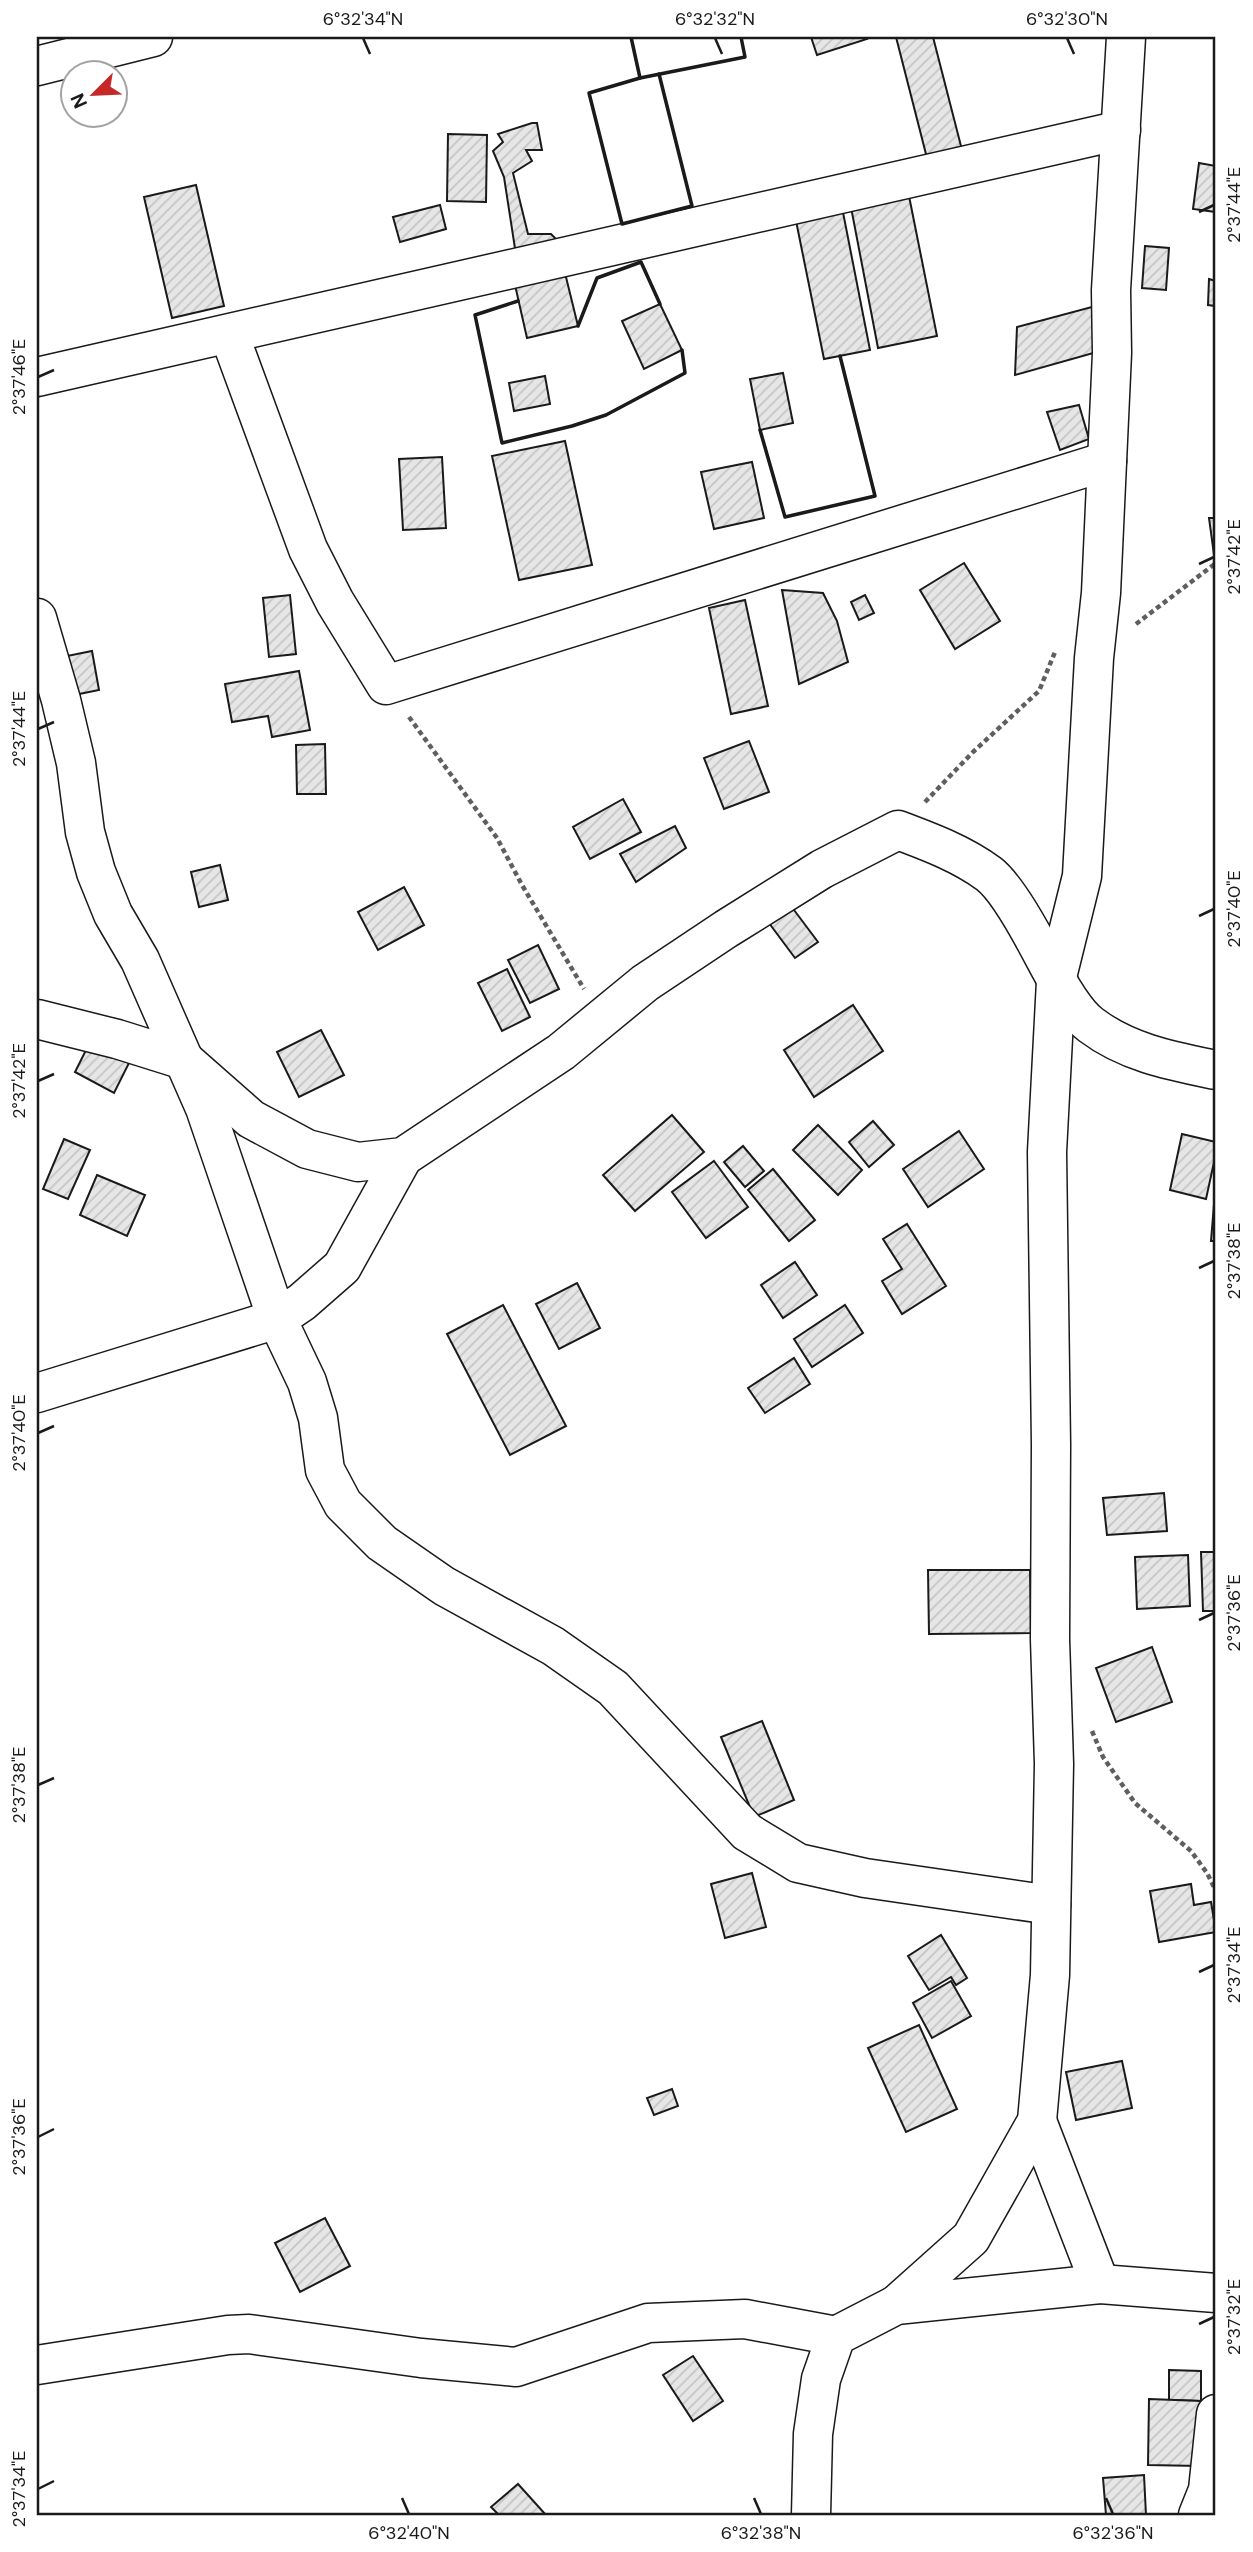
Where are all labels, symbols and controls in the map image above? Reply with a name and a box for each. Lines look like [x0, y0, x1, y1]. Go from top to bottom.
text: 6°32'34"N [323, 7, 403, 31]
text: 6°32'32"N [675, 7, 755, 31]
text: 6°32'30"N [1026, 7, 1108, 31]
north arrow [60, 60, 130, 130]
text: N [65, 89, 93, 112]
text: 2°37'44"E [1222, 167, 1246, 243]
text: 2°37'46"E [7, 339, 31, 415]
text: 2°37'42"E [1222, 519, 1246, 595]
text: 2°37'44"E [7, 691, 31, 767]
text: 2°37'40"E [1222, 870, 1246, 948]
text: 2°37'42"E [7, 1043, 31, 1119]
text: 2°37'38"E [1222, 1223, 1246, 1299]
text: 2°37'40"E [7, 1394, 31, 1472]
text: 2°37'36"E [1222, 1574, 1246, 1652]
text: 2°37'38"E [7, 1747, 31, 1823]
text: 2°37'34"E [1222, 1927, 1246, 2003]
text: 2°37'36"E [7, 2098, 31, 2176]
text: 2°37'32"E [1222, 2279, 1246, 2355]
text: 2°37'34"E [7, 2451, 31, 2527]
text: 6°32'40"N [368, 2521, 450, 2545]
text: 6°32'38"N [721, 2521, 801, 2545]
text: 6°32'36"N [1073, 2521, 1153, 2545]

